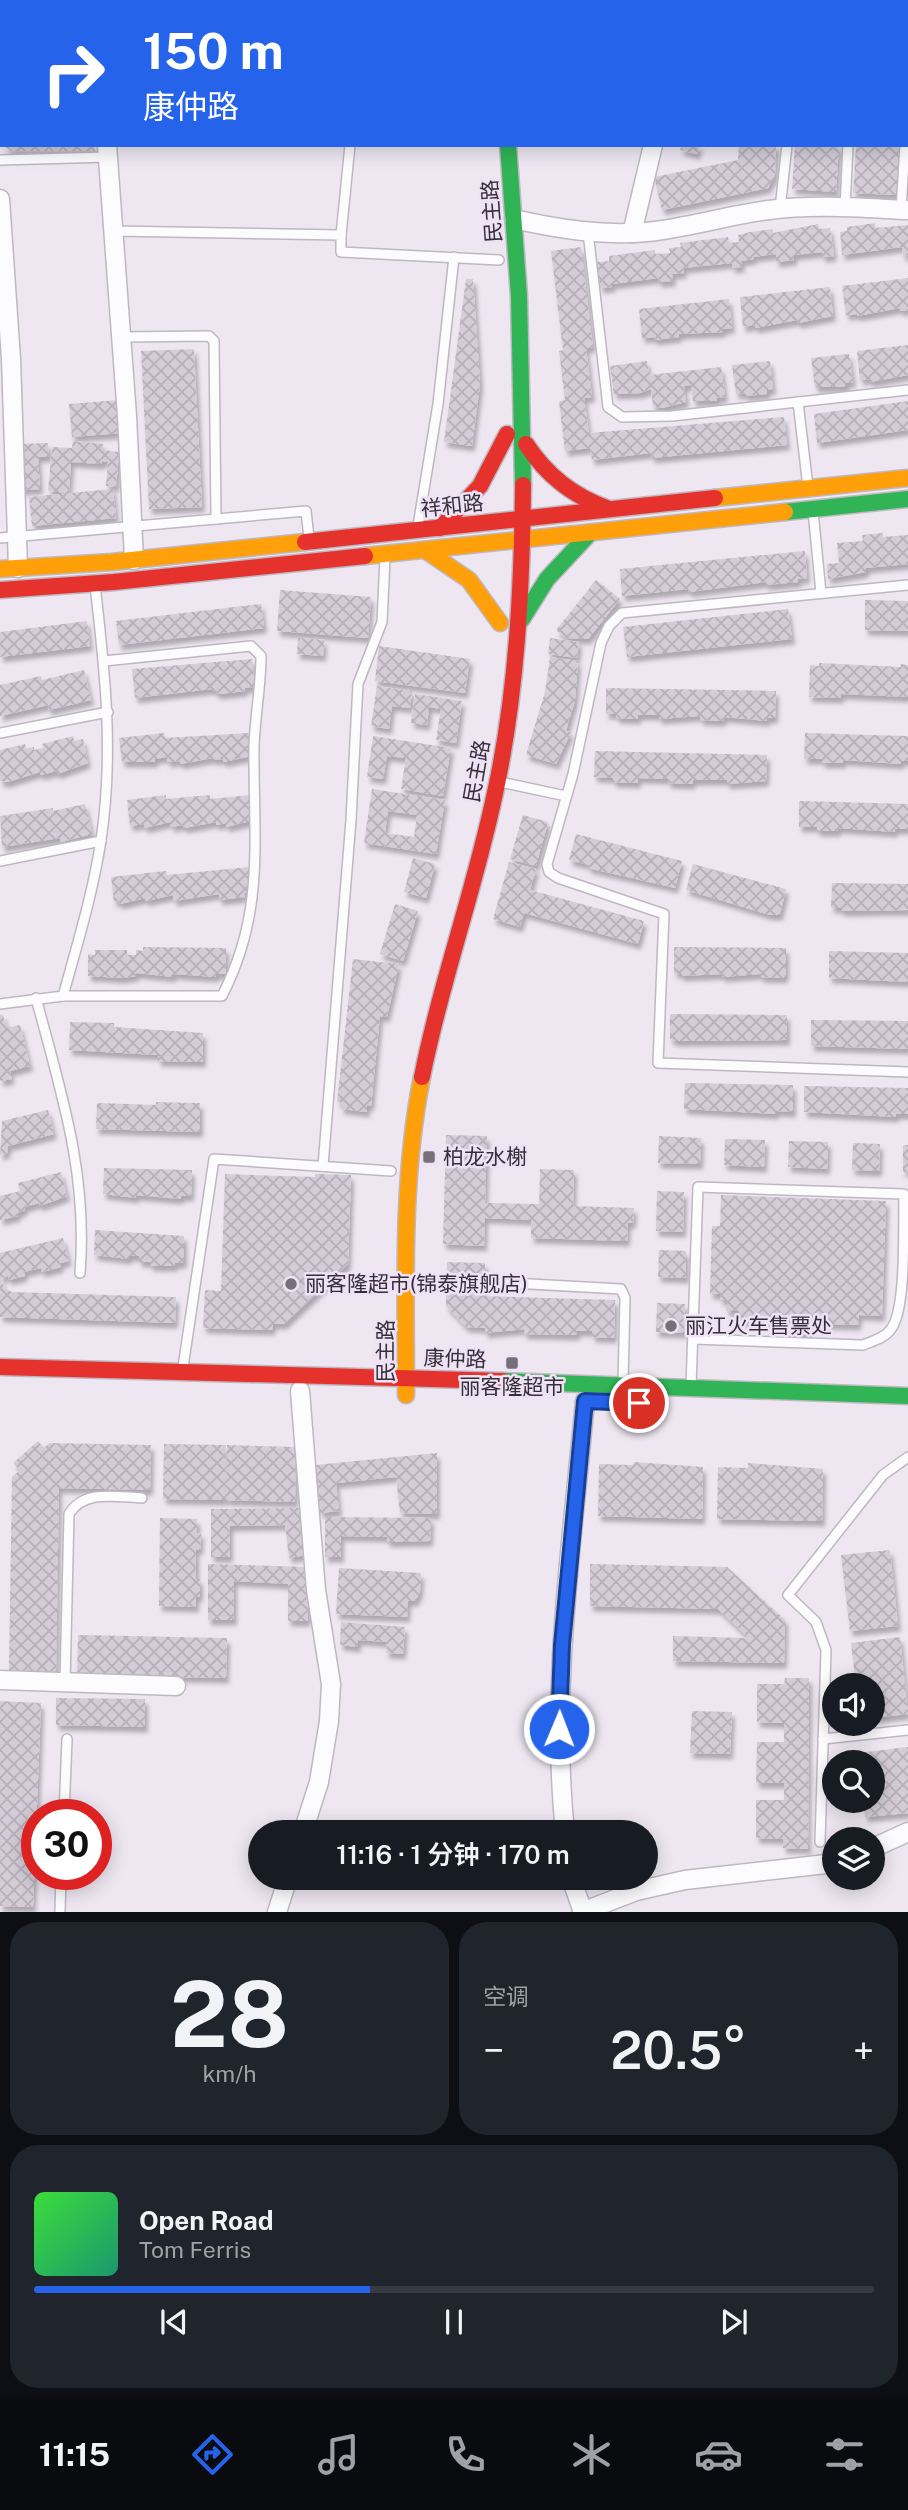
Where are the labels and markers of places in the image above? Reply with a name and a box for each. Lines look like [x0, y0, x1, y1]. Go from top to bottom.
place label: 柏龙水榭 [443, 1144, 527, 1169]
marker: 柏龙水榭 [421, 1149, 437, 1165]
place label: 丽客隆超市(锦泰旗舰店) [305, 1271, 528, 1296]
marker: 丽客隆超市(锦泰旗舰店) [283, 1276, 299, 1292]
place label: 丽江火车售票处 [685, 1313, 832, 1338]
marker: 丽江火车售票处 [663, 1318, 679, 1334]
marker: 丽客隆超市 [504, 1355, 520, 1371]
pin [609, 1373, 669, 1433]
place label: 丽客隆超市 [460, 1374, 565, 1399]

